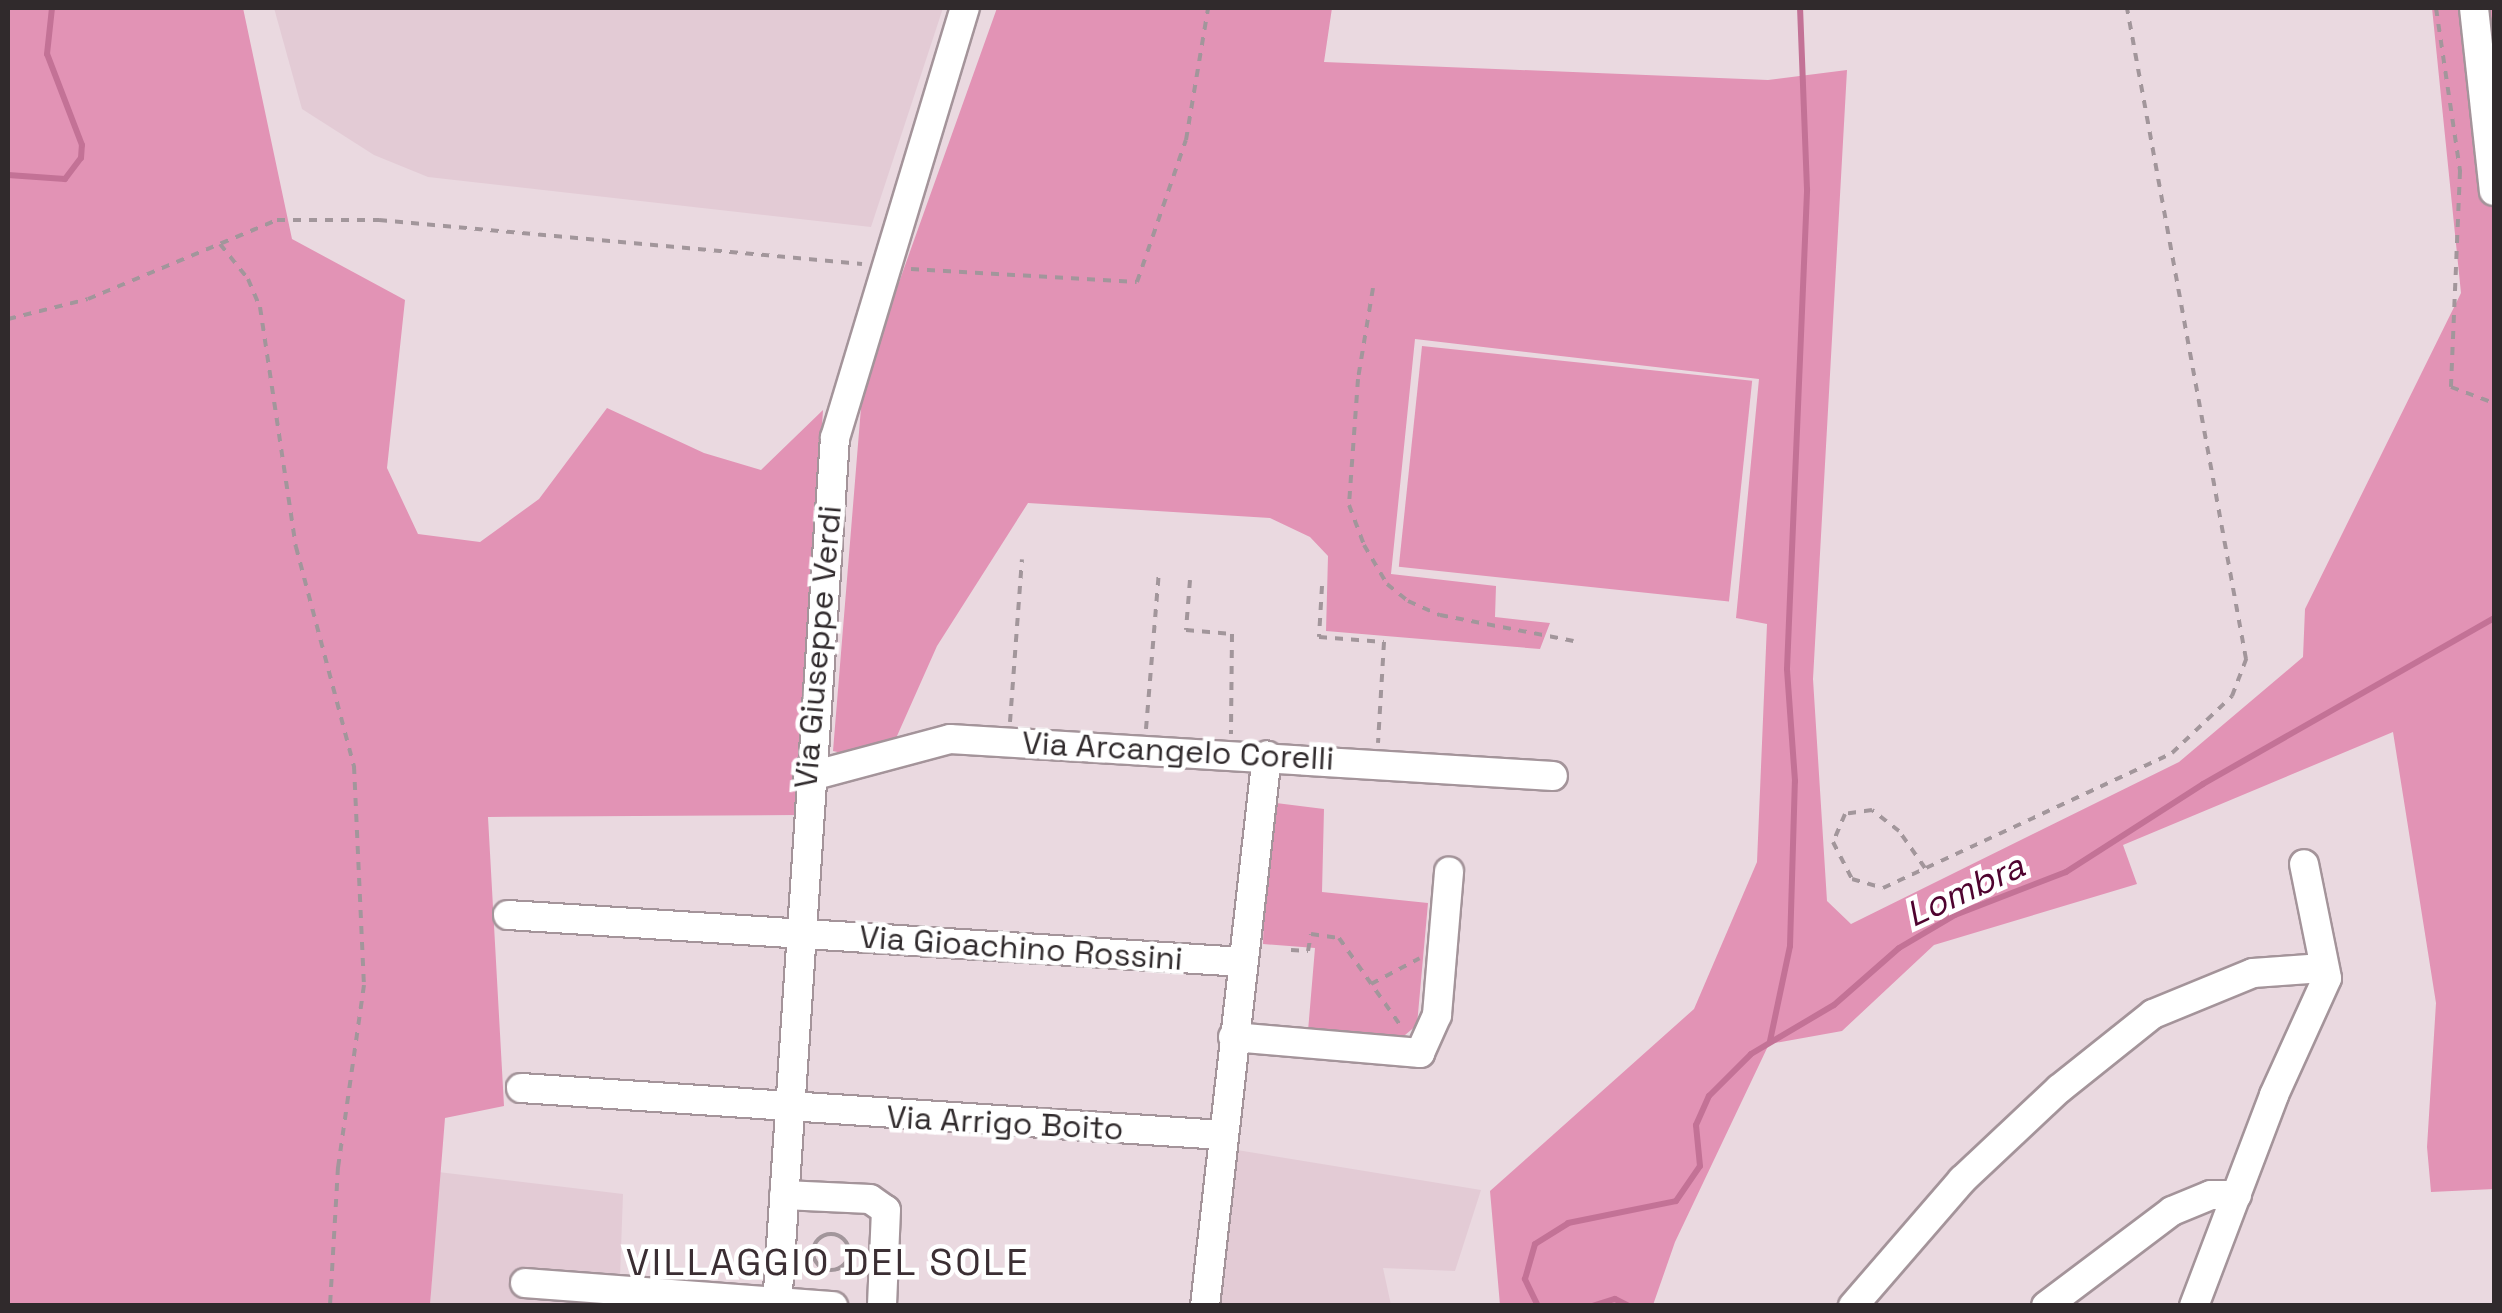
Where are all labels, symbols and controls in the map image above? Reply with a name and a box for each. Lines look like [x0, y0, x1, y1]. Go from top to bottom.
street label: Via Giuseppe Verdi [786, 504, 850, 790]
street label: Via Arcangelo Corelli [1021, 724, 1335, 778]
water label: Lombra [1899, 844, 2031, 936]
street label: Via Gioachino Rossini [858, 918, 1184, 978]
street label: Via Arrigo Boito [885, 1098, 1125, 1148]
district label: VILLAGGIO DEL SOLE [625, 1240, 1031, 1286]

